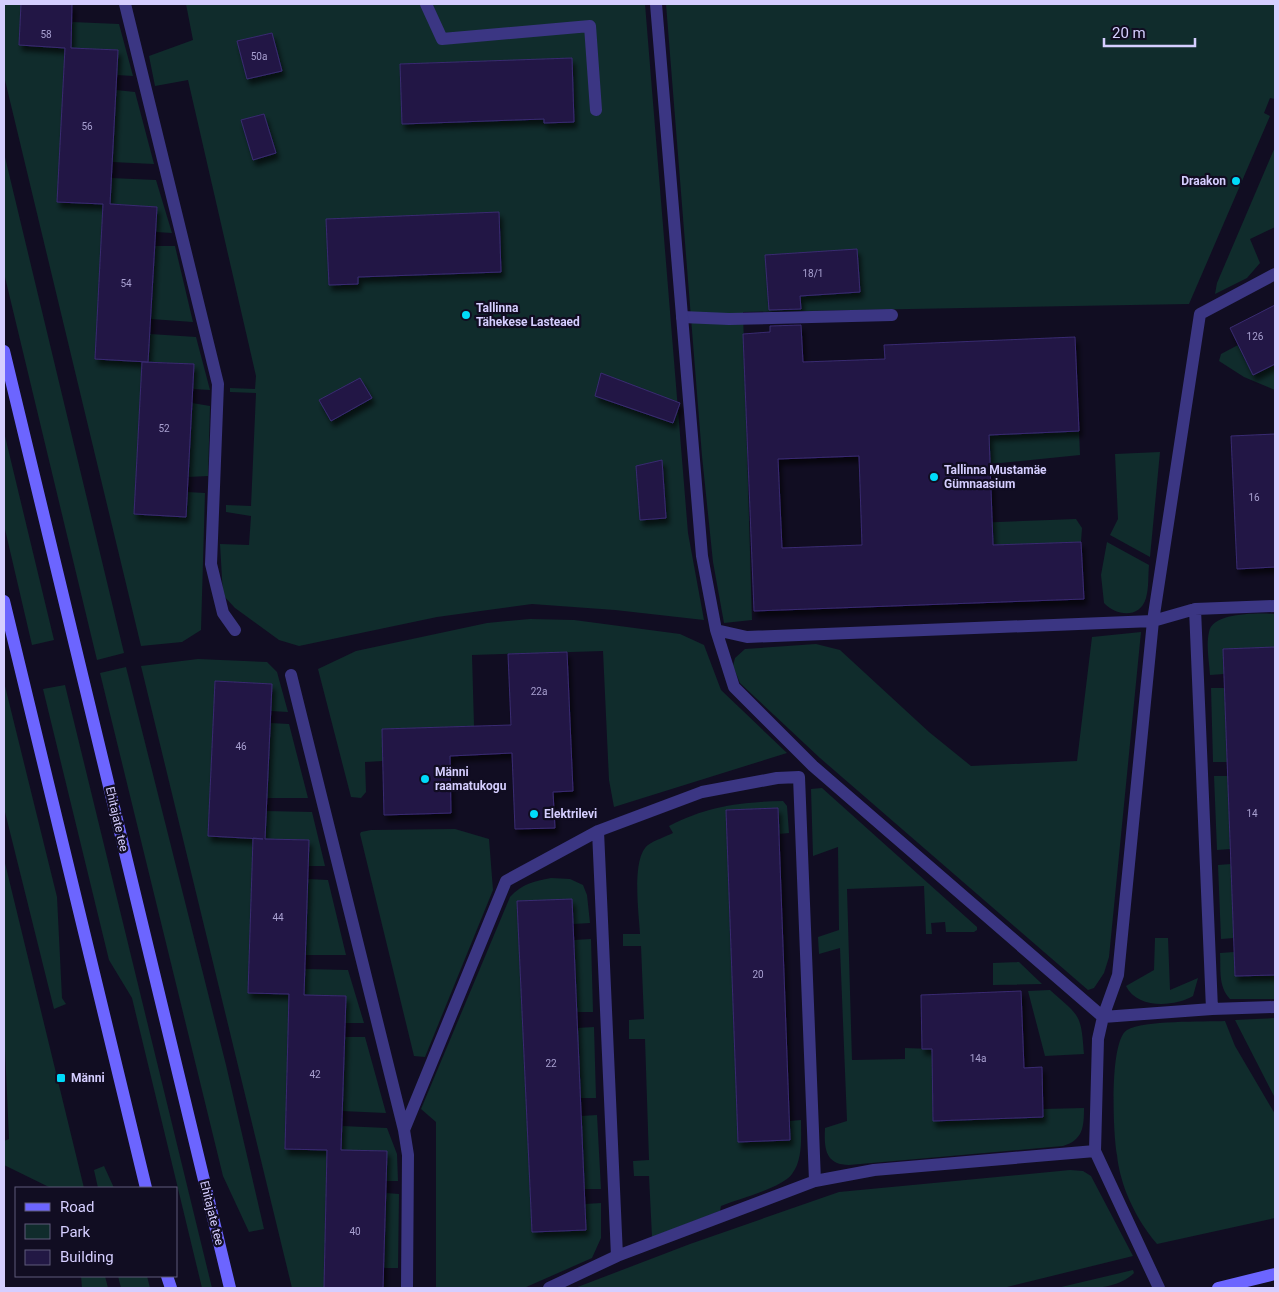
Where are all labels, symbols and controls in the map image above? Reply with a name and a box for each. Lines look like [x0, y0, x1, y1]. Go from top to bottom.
scale bar [1104, 15, 1195, 47]
text: 20 m [1112, 24, 1146, 42]
house number: 58 [40, 29, 52, 40]
house number: 50a [251, 51, 267, 62]
house number: 56 [81, 121, 93, 132]
place label: Draakon [1181, 174, 1226, 188]
marker: Draakon [1230, 175, 1242, 187]
house number: 18/1 [803, 268, 824, 279]
house number: 54 [120, 278, 132, 289]
place label: Tallinna Tähekese Lasteaed [476, 301, 580, 329]
marker: Tallinna Tähekese Lasteaed [460, 309, 472, 321]
house number: 126 [1247, 331, 1264, 342]
house number: 52 [158, 423, 170, 434]
place label: Tallinna Mustamäe Gümnaasium [944, 463, 1047, 491]
marker: Tallinna Mustamäe Gümnaasium [928, 471, 940, 483]
house number: 16 [1248, 492, 1260, 503]
house number: 22a [531, 686, 547, 697]
house number: 46 [235, 741, 247, 752]
place label: Männi raamatukogu [435, 765, 507, 793]
marker: Männi raamatukogu [419, 773, 431, 785]
street label: Ehitajate tee [103, 785, 131, 853]
place label: Elektrilevi [544, 807, 597, 821]
marker: Elektrilevi [528, 808, 540, 820]
house number: 14 [1246, 808, 1258, 819]
house number: 44 [272, 912, 284, 923]
house number: 20 [752, 969, 764, 980]
house number: 14a [970, 1053, 986, 1064]
house number: 22 [545, 1058, 557, 1069]
house number: 42 [309, 1069, 321, 1080]
place label: Männi [71, 1071, 105, 1085]
marker: Männi [55, 1072, 67, 1084]
street label: Ehitajate tee [197, 1179, 227, 1247]
legend [15, 1187, 178, 1277]
text: Road [60, 1198, 94, 1216]
text: Park [60, 1223, 91, 1241]
house number: 40 [349, 1226, 361, 1237]
text: Building [60, 1248, 114, 1266]

